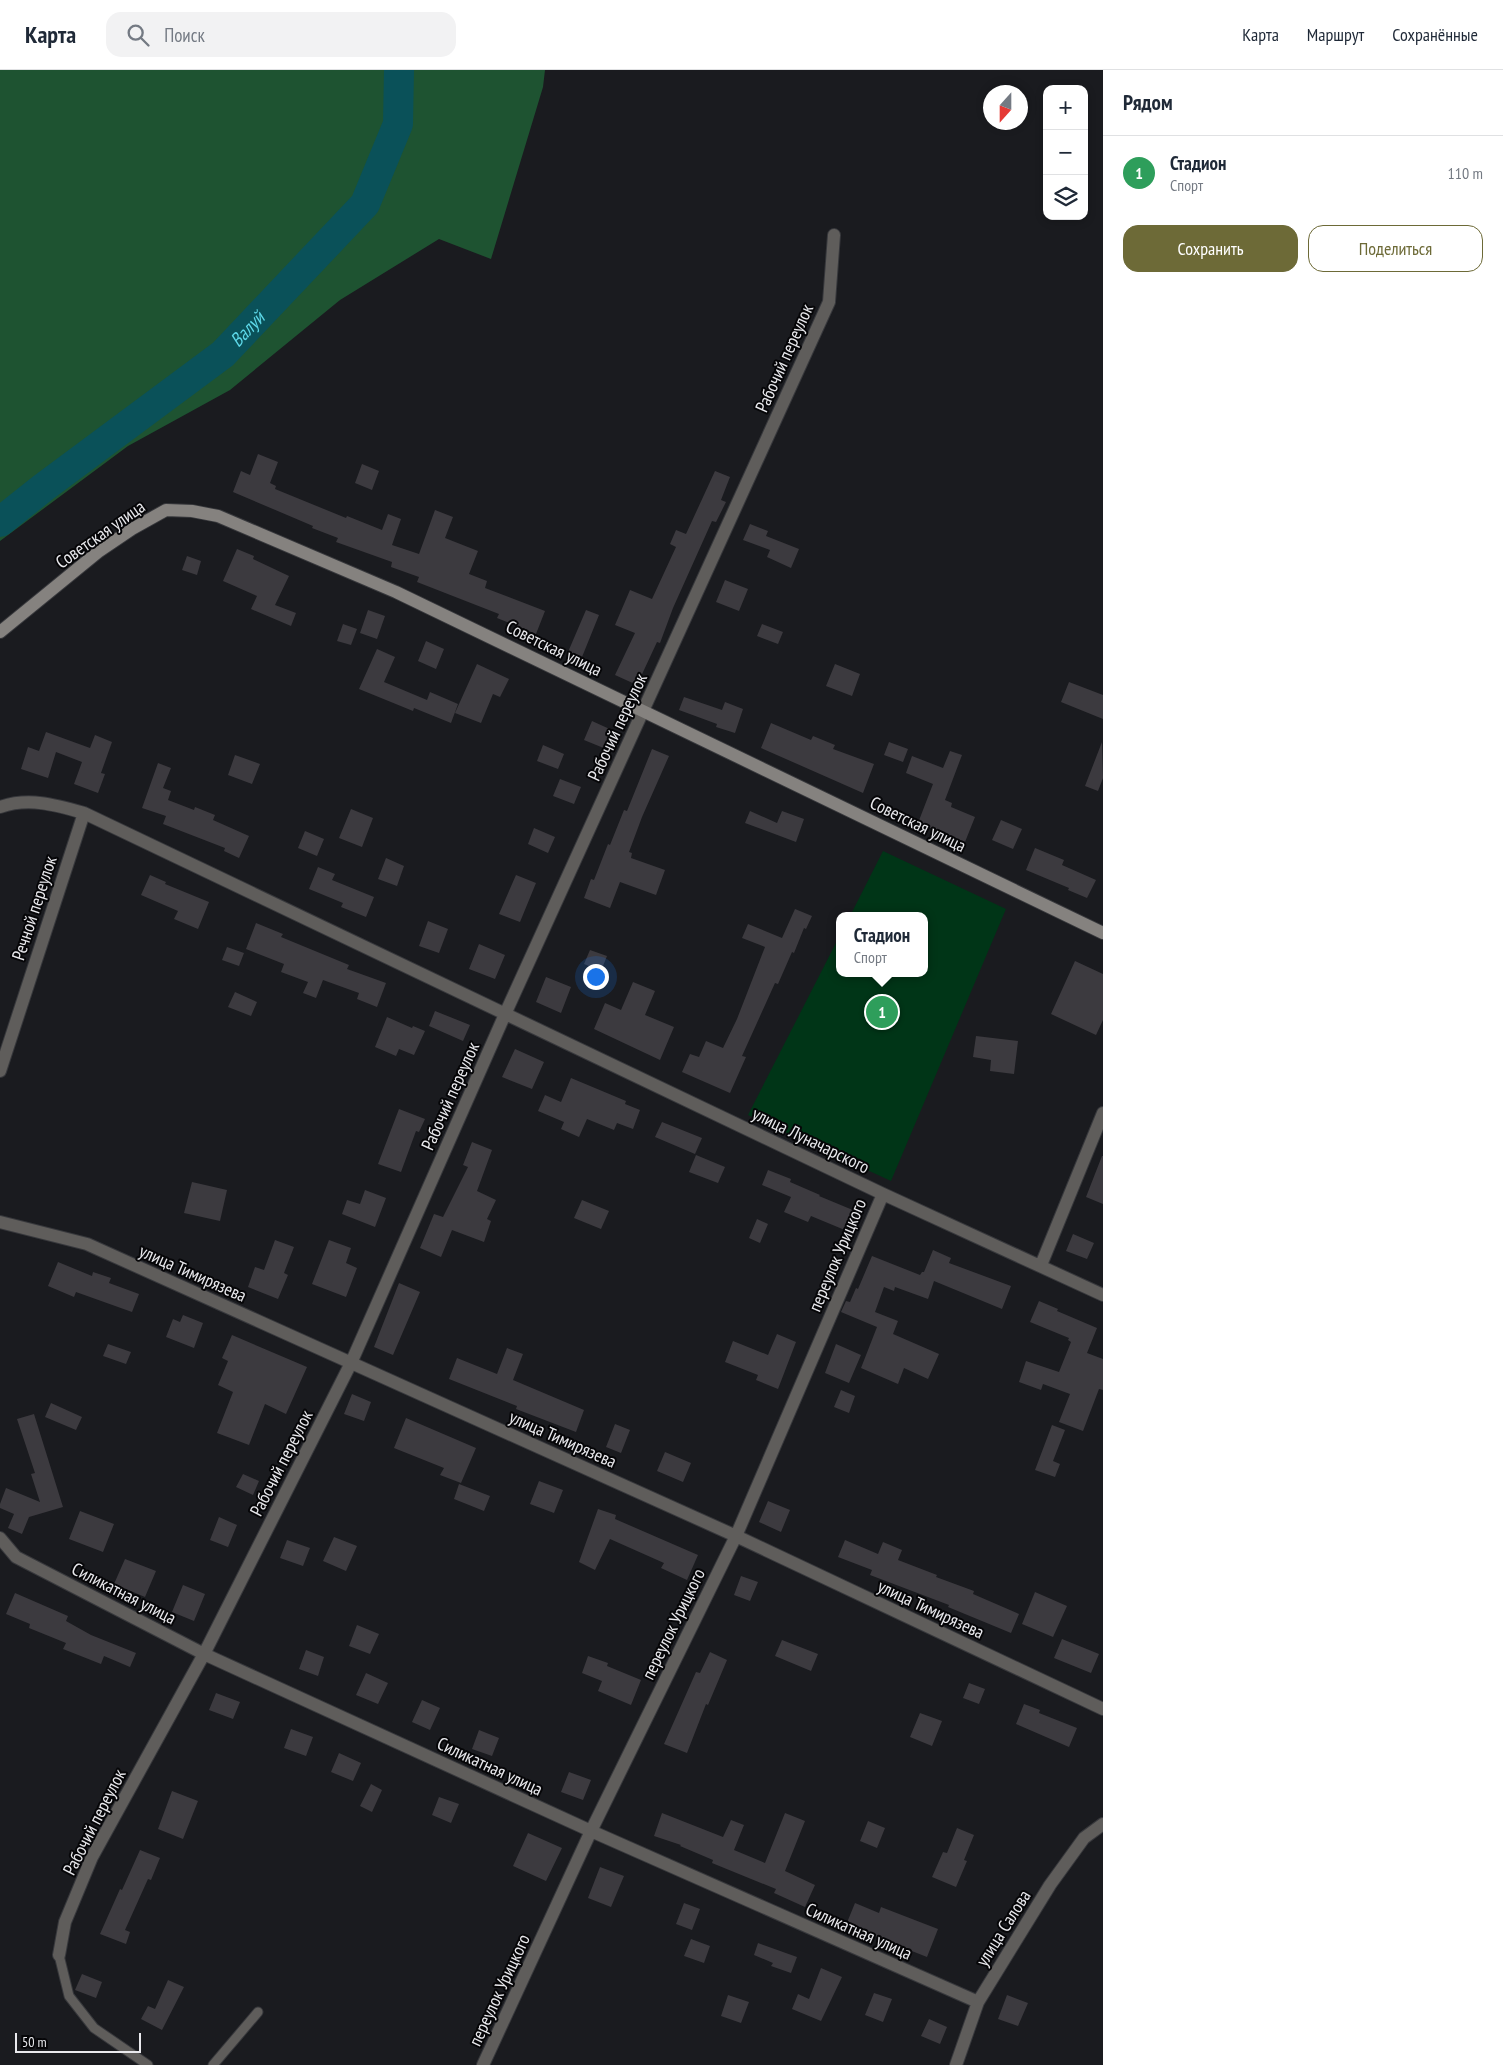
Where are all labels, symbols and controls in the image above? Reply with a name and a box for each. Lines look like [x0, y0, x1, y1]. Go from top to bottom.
search box [106, 12, 456, 57]
text: Карта [25, 19, 76, 50]
icon: search [124, 21, 152, 49]
text: Поиск [164, 23, 205, 47]
text: Карта [1242, 23, 1279, 46]
text: Маршрут [1307, 23, 1364, 46]
text: Сохранённые [1392, 23, 1478, 46]
north arrow [983, 85, 1028, 130]
map controls [1043, 85, 1088, 220]
button: + [1043, 85, 1088, 130]
text: Рядом [1123, 89, 1173, 116]
button: − [1043, 130, 1088, 175]
text: Стадион [1170, 151, 1226, 175]
text: 1 [1135, 163, 1143, 183]
text: 110 m [1448, 163, 1483, 183]
button: layers [1043, 175, 1088, 220]
text: Спорт [1170, 175, 1203, 195]
button: Сохранить [1123, 225, 1298, 272]
button: Поделиться [1308, 225, 1483, 272]
street label: Рабочий переулок [750, 300, 818, 416]
water label: Валуй [225, 305, 270, 351]
street label: Советская улица [51, 495, 149, 573]
street label: Советская улица [502, 615, 606, 681]
street label: Рабочий переулок [582, 670, 652, 784]
street label: Советская улица [866, 791, 970, 857]
street label: Речной переулок [6, 853, 62, 963]
popup [836, 912, 928, 977]
text: Стадион [854, 923, 910, 947]
text: Спорт [854, 947, 887, 967]
your location [583, 964, 609, 990]
pin: 1 [866, 993, 898, 1031]
street label: Рабочий переулок [416, 1038, 484, 1154]
street label: улица Луначарского [749, 1102, 874, 1178]
street label: переулок Урицкого [803, 1195, 871, 1315]
street label: улица Тимирязева [136, 1239, 250, 1307]
street label: улица Тимирязева [506, 1405, 620, 1473]
street label: Рабочий переулок [244, 1406, 318, 1520]
street label: Силикатная улица [68, 1557, 180, 1629]
street label: переулок Урицкого [636, 1565, 710, 1683]
street label: улица Тимирязева [874, 1574, 988, 1644]
street label: Силикатная улица [434, 1732, 546, 1800]
street label: Рабочий переулок [57, 1765, 131, 1879]
street label: улица Салова [971, 1886, 1035, 1970]
street label: Силикатная улица [802, 1897, 916, 1965]
street label: переулок Урицкого [463, 1930, 535, 2050]
scale bar [15, 2030, 141, 2053]
text: 50 m [22, 2033, 47, 2051]

